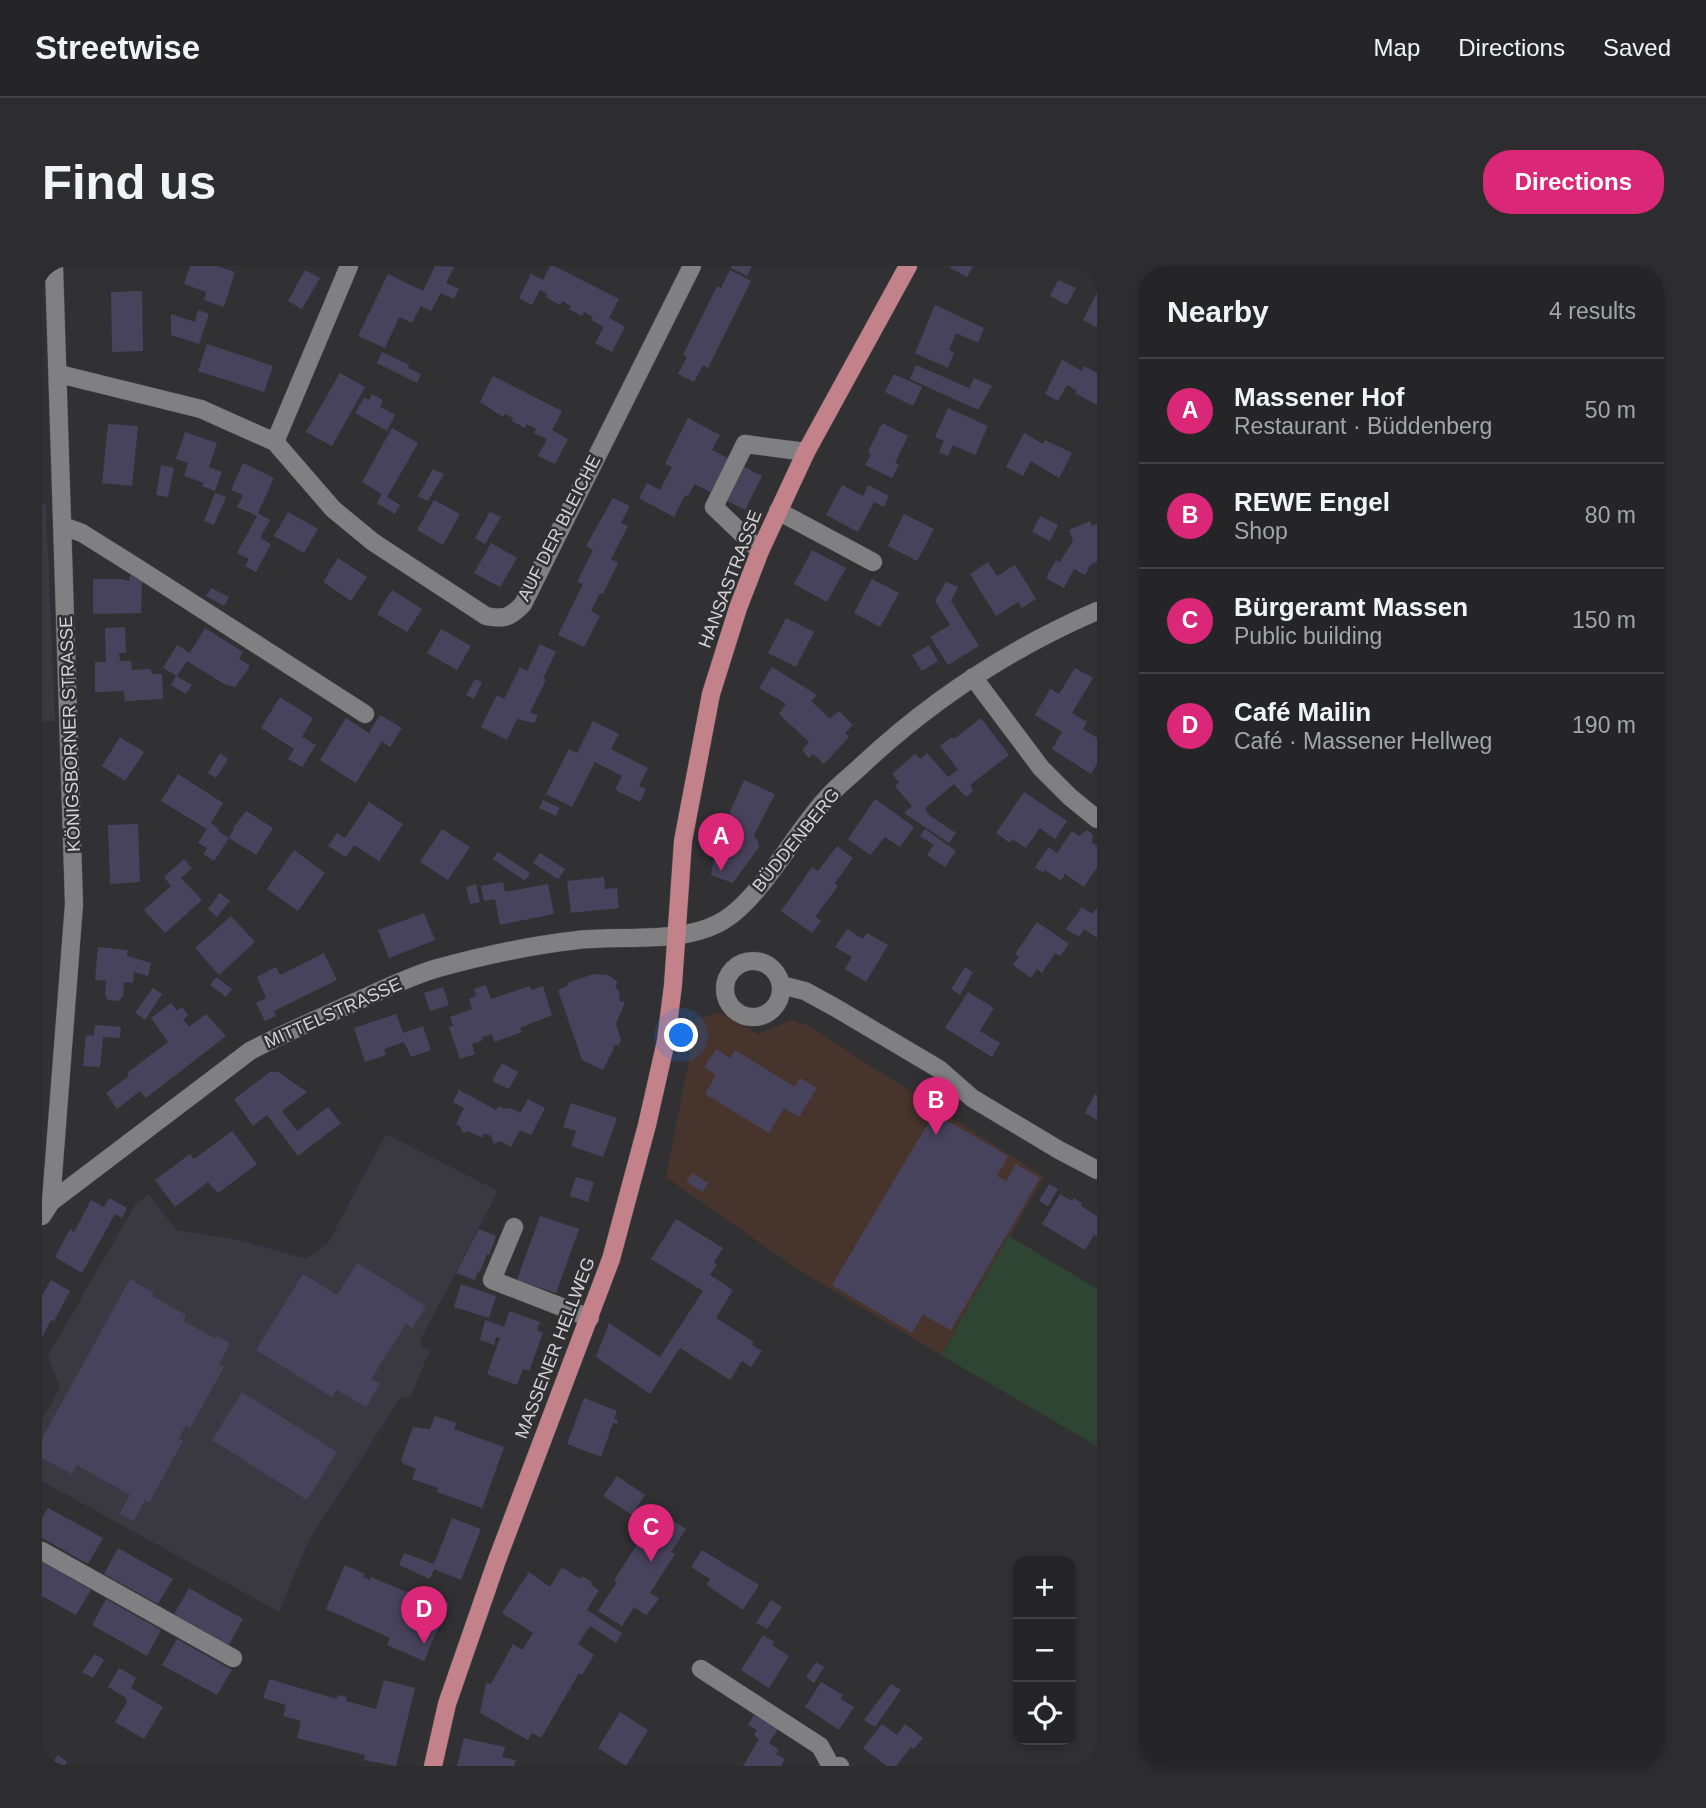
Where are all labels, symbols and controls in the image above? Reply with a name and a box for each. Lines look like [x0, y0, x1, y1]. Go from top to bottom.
text: Streetwise [35, 29, 200, 66]
text: Map [1374, 34, 1420, 61]
text: Directions [1458, 34, 1565, 61]
text: Saved [1603, 34, 1671, 61]
button: Directions [1483, 150, 1664, 214]
text: Find us [42, 155, 216, 209]
text: Nearby [1167, 295, 1269, 328]
text: 4 results [1549, 298, 1636, 324]
text: Massener Hof [1234, 382, 1405, 412]
text: A [1182, 397, 1198, 423]
text: 50 m [1585, 397, 1636, 423]
text: Restaurant · Büddenberg [1234, 413, 1492, 439]
street label: AUF DER BLEICHE [514, 452, 604, 604]
text: REWE Engel [1234, 487, 1390, 517]
text: B [1182, 502, 1198, 528]
text: 80 m [1585, 502, 1636, 528]
street label: HANSASTRASSE [694, 507, 766, 651]
text: Shop [1234, 518, 1288, 544]
text: Bürgeramt Massen [1234, 592, 1468, 622]
text: C [1182, 607, 1198, 633]
text: 150 m [1572, 607, 1636, 633]
street label: KÖNIGSBORNER STRASSE [56, 616, 84, 852]
text: Public building [1234, 623, 1382, 649]
text: Café Mailin [1234, 697, 1371, 727]
text: D [1182, 712, 1198, 738]
text: 190 m [1572, 712, 1636, 738]
text: Café · Massener Hellweg [1234, 728, 1492, 754]
street label: BÜDDENBERG [748, 784, 844, 896]
pin: A [698, 813, 744, 871]
street label: MITTELSTRASSE [261, 974, 405, 1052]
your location [664, 1018, 698, 1052]
pin: B [913, 1077, 959, 1135]
street label: MASSENER HELLWEG [511, 1254, 599, 1442]
pin: C [628, 1504, 674, 1562]
map controls [1013, 1556, 1076, 1745]
button: + [1013, 1556, 1076, 1619]
pin: D [401, 1586, 447, 1644]
button: − [1013, 1619, 1076, 1682]
button: locate [1013, 1682, 1076, 1745]

